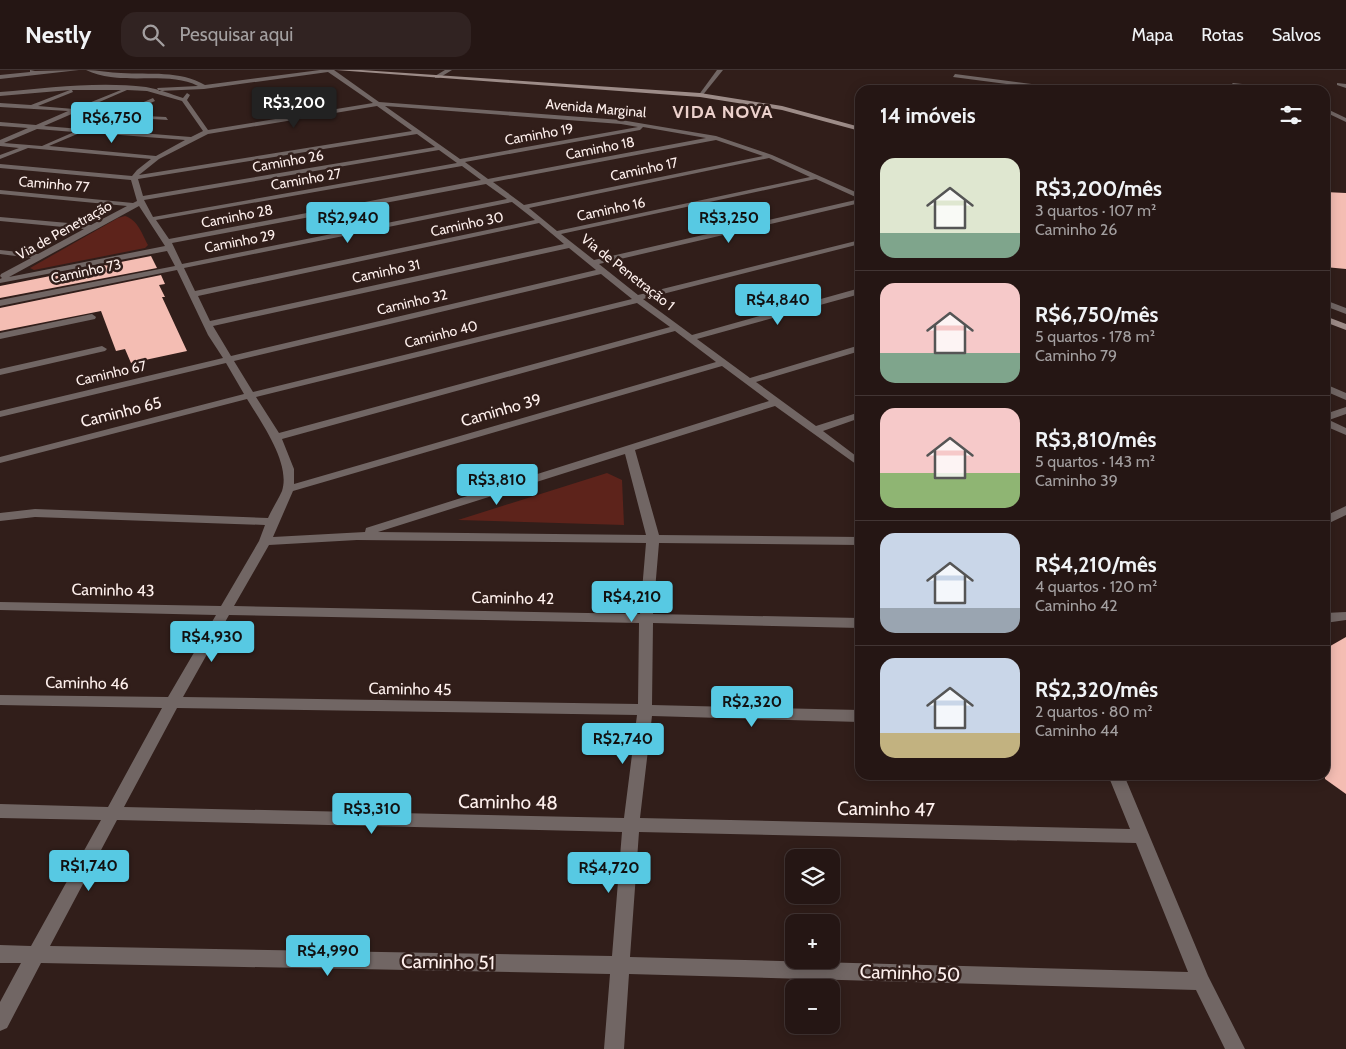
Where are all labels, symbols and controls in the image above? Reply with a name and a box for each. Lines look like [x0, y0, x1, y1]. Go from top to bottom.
search box [121, 12, 471, 57]
text: Nestly [25, 20, 91, 49]
icon: search [139, 21, 167, 49]
text: Pesquisar aqui [179, 23, 293, 46]
text: Mapa [1131, 24, 1173, 46]
text: Rotas [1201, 24, 1244, 46]
text: Salvos [1272, 24, 1321, 46]
pin: R$3,200 [248, 87, 340, 129]
text: R$3,200 [263, 93, 325, 112]
street label: Avenida Marginal [545, 95, 648, 121]
district label: VIDA NOVA [672, 101, 774, 123]
icon: filters [1277, 101, 1305, 129]
pin: R$6,750 [66, 102, 158, 144]
text: 14 imóveis [880, 103, 976, 128]
text: R$6,750 [82, 108, 142, 127]
street label: Caminho 19 [503, 119, 575, 149]
street label: Caminho 18 [564, 132, 636, 164]
street label: Caminho 26 [251, 146, 325, 176]
street label: Caminho 17 [609, 153, 679, 185]
street label: Caminho 27 [269, 164, 343, 194]
street label: Caminho 77 [18, 172, 90, 196]
text: R$3,200/mês [1035, 176, 1162, 201]
icon: home [920, 178, 980, 238]
street label: Caminho 16 [575, 193, 647, 225]
street label: Via de Penetração [13, 196, 115, 264]
street label: Caminho 28 [200, 200, 274, 232]
text: 3 quartos · 107 m² [1035, 201, 1156, 220]
pin: R$2,940 [302, 202, 394, 244]
pin: R$3,250 [683, 202, 775, 244]
street label: Caminho 30 [429, 207, 505, 241]
text: R$2,940 [317, 208, 379, 227]
text: R$3,250 [699, 208, 759, 227]
text: Caminho 26 [1035, 220, 1117, 239]
street label: Caminho 29 [203, 225, 277, 257]
street label: Via de Penetração 1 [577, 230, 679, 314]
street label: Caminho 73 [49, 255, 123, 287]
street label: Caminho 31 [350, 255, 422, 287]
pin: R$4,840 [732, 284, 824, 326]
street label: Caminho 32 [375, 285, 449, 319]
text: R$4,840 [746, 290, 810, 309]
text: R$6,750/mês [1035, 302, 1158, 327]
icon: home [920, 303, 980, 363]
street label: Caminho 40 [403, 316, 480, 352]
text: 5 quartos · 178 m² [1035, 327, 1155, 346]
text: Caminho 79 [1035, 346, 1117, 365]
street label: Caminho 67 [74, 356, 148, 390]
street label: Caminho 39 [459, 389, 543, 431]
street label: Caminho 65 [79, 393, 163, 431]
text: R$3,810/mês [1035, 427, 1156, 452]
icon: home [920, 428, 980, 488]
text: 5 quartos · 143 m² [1035, 452, 1155, 471]
pin: R$3,810 [451, 464, 543, 506]
text: R$3,810 [468, 470, 526, 489]
text: Caminho 39 [1035, 471, 1118, 490]
text: R$4,210/mês [1035, 552, 1157, 577]
icon: home [920, 553, 980, 613]
text: 4 quartos · 120 m² [1035, 577, 1157, 596]
street label: Caminho 43 [71, 580, 155, 600]
pin: R$4,210 [586, 580, 678, 623]
text: R$4,210 [603, 587, 661, 606]
street label: Caminho 42 [472, 588, 554, 608]
text: Caminho 42 [1035, 596, 1118, 615]
pin: R$4,930 [166, 620, 258, 663]
text: R$4,930 [181, 627, 243, 646]
street label: Caminho 46 [45, 673, 129, 693]
text: R$2,320/mês [1035, 677, 1158, 702]
icon: home [920, 678, 980, 738]
street label: Caminho 45 [368, 679, 452, 699]
pin: R$2,320 [706, 686, 798, 728]
text: R$2,320 [722, 692, 782, 711]
text: 2 quartos · 80 m² [1035, 702, 1153, 721]
text: Caminho 44 [1035, 721, 1118, 740]
pin: R$2,740 [577, 722, 669, 765]
text: R$2,740 [593, 729, 653, 748]
street label: Caminho 48 [458, 790, 558, 814]
pin: R$3,310 [326, 792, 418, 835]
street label: Caminho 47 [837, 797, 935, 821]
text: R$3,310 [343, 799, 401, 818]
map controls [785, 849, 840, 1034]
button: layers [785, 849, 840, 904]
pin: R$1,740 [43, 850, 135, 892]
pin: R$4,720 [563, 852, 655, 894]
text: R$1,740 [60, 856, 118, 875]
text: R$4,720 [579, 858, 639, 877]
button: + [785, 914, 840, 969]
pin: R$4,990 [282, 934, 374, 977]
text: R$4,990 [297, 941, 359, 960]
street label: Caminho 51 [401, 950, 495, 974]
street label: Caminho 50 [859, 960, 961, 986]
button: − [785, 979, 840, 1034]

